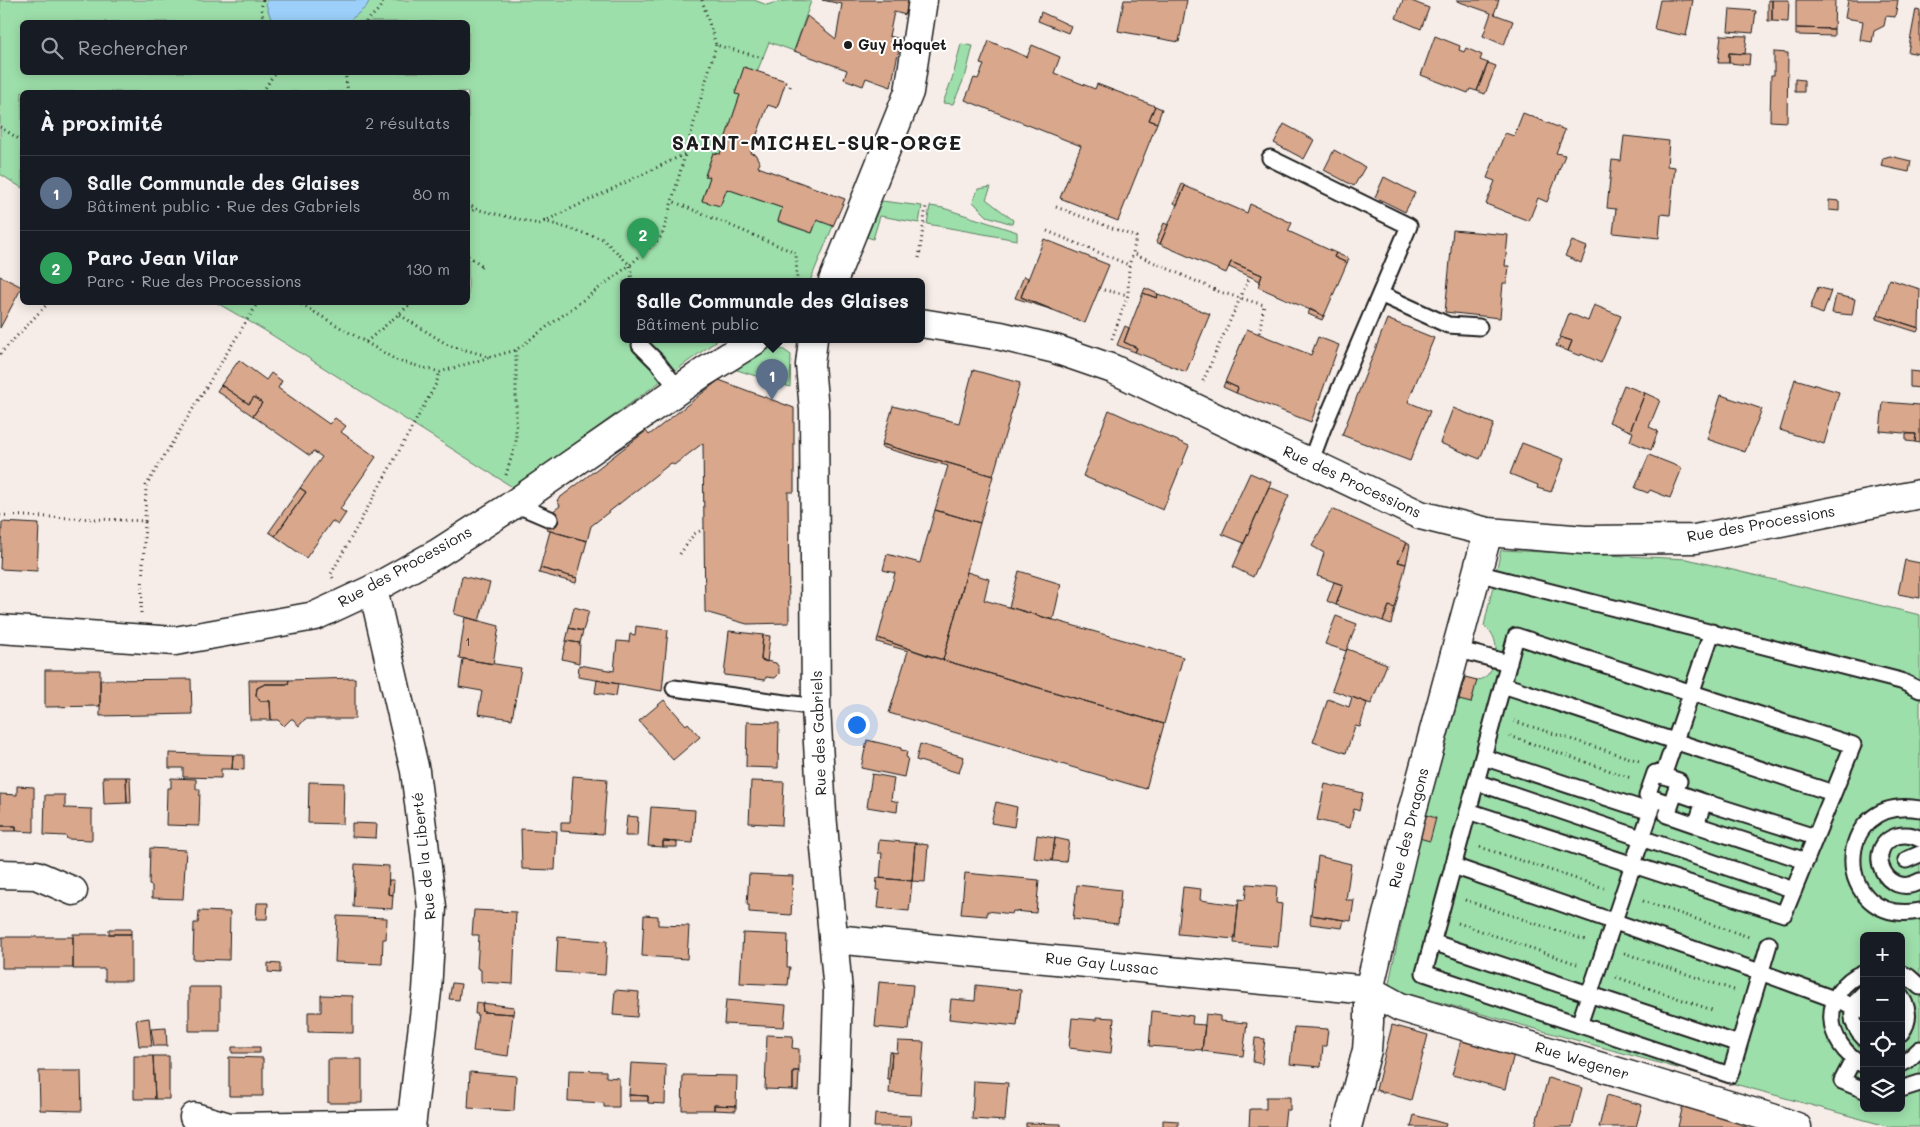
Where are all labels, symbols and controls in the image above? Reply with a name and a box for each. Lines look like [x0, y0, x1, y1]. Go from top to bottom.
search box [20, 20, 470, 75]
icon: search [38, 34, 66, 62]
place label: Guy Hoquet [858, 34, 947, 54]
text: Rechercher [78, 35, 188, 60]
marker: Guy Hoquet [842, 39, 854, 51]
text: À proximité [40, 109, 163, 136]
text: 2 résultats [365, 112, 450, 133]
district label: SAINT-MICHEL-SUR-ORGE [672, 129, 962, 155]
text: Salle Communale des Glaises [87, 170, 360, 195]
text: 1 [52, 183, 60, 204]
text: 80 m [413, 183, 450, 204]
text: Bâtiment public · Rue des Gabriels [87, 195, 361, 216]
pin: 2 [627, 218, 659, 259]
text: Parc Jean Vilar [87, 245, 239, 270]
text: 2 [52, 258, 60, 279]
text: 130 m [406, 258, 450, 279]
text: Parc · Rue des Processions [87, 270, 302, 291]
popup [620, 278, 925, 343]
text: Salle Communale des Glaises [636, 288, 909, 313]
text: Bâtiment public [636, 313, 759, 334]
pin: 1 [756, 359, 788, 400]
street label: Rue des Processions [1280, 440, 1425, 522]
street label: Rue des Processions [1685, 500, 1837, 546]
street label: Rue des Processions [334, 521, 475, 611]
house number: 1 [465, 633, 471, 649]
street label: Rue des Gabriels [806, 670, 830, 796]
your location [844, 712, 870, 738]
street label: Rue des Dragons [1383, 766, 1433, 890]
street label: Rue de la Liberté [406, 791, 440, 921]
map controls [1860, 932, 1905, 1112]
button: + [1860, 932, 1905, 977]
street label: Rue Gay Lussac [1044, 947, 1160, 979]
button: − [1860, 977, 1905, 1022]
button: locate [1860, 1022, 1905, 1067]
street label: Rue Wegener [1533, 1036, 1632, 1084]
button: layers [1860, 1067, 1905, 1112]

